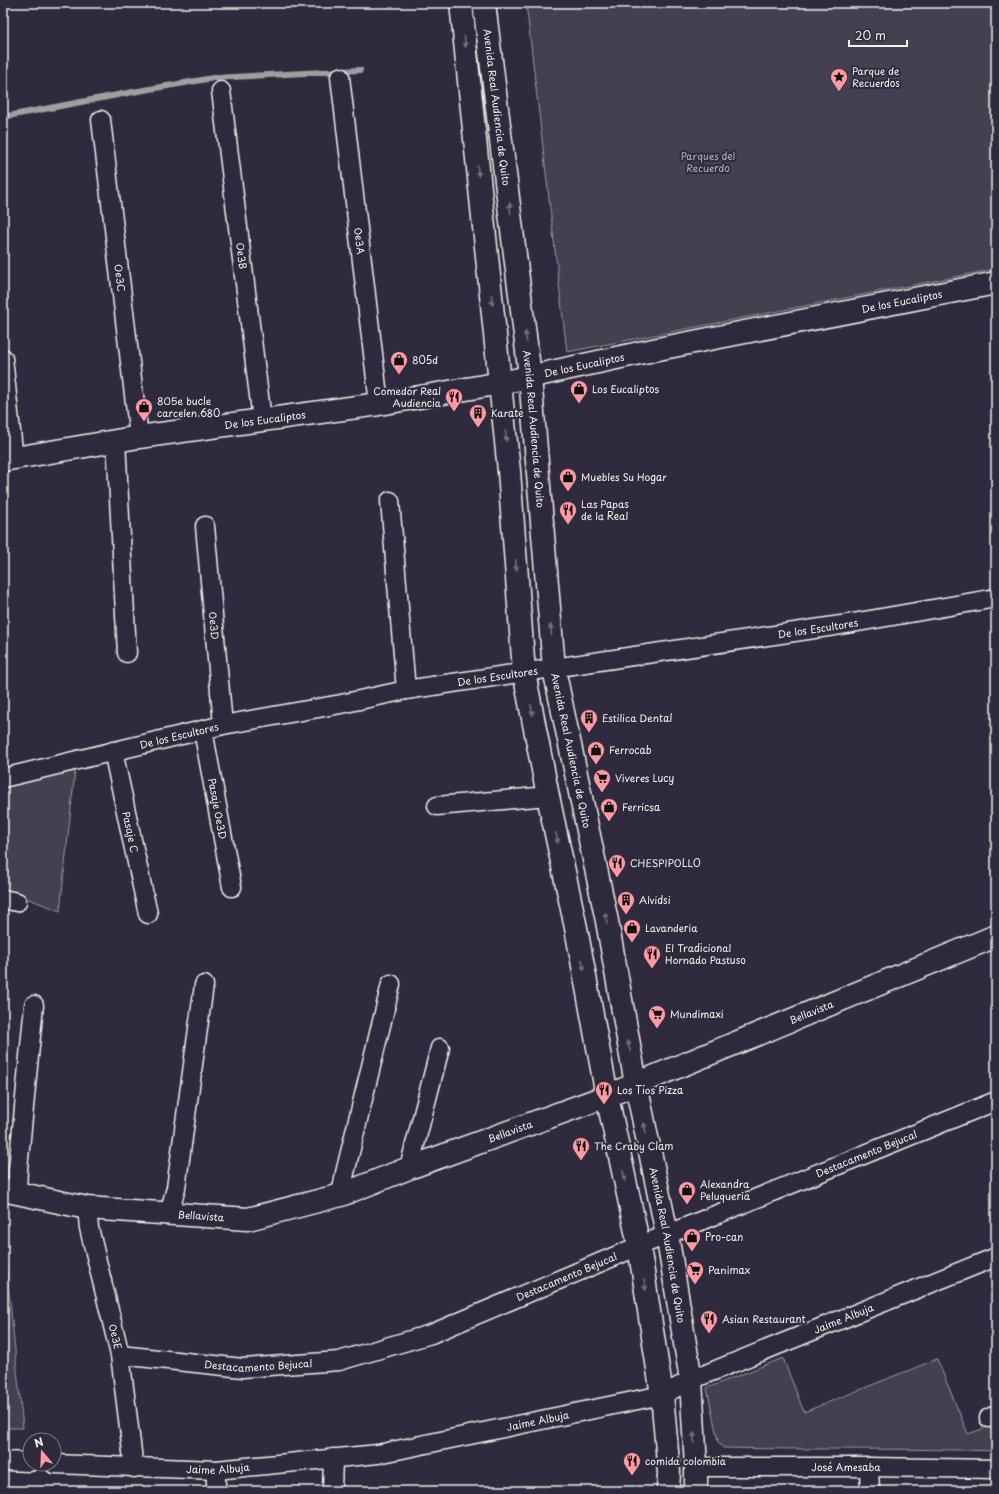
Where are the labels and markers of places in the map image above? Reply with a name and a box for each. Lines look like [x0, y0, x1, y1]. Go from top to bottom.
place label: Parque de Recuerdos [852, 63, 900, 90]
place icon: Parque de Recuerdos [829, 67, 849, 92]
shop icon: 805d [389, 350, 409, 375]
place label: 805d [412, 352, 438, 367]
shop icon: Los Eucaliptos [569, 379, 589, 404]
place label: Los Eucaliptos [592, 381, 659, 396]
place label: Comedor Real Audiencia [373, 383, 442, 410]
restaurant icon: Comedor Real Audiencia [444, 387, 464, 412]
place label: 805e bucle carcelen 680 [157, 393, 220, 420]
shop icon: 805e bucle carcelen 680 [134, 397, 154, 422]
building icon: Karate [468, 403, 488, 428]
place label: Karate [491, 405, 524, 420]
shop icon: Muebles Su Hogar [558, 467, 578, 492]
place label: Muebles Su Hogar [581, 469, 667, 484]
place label: Las Papas de la Real [581, 496, 629, 523]
restaurant icon: Las Papas de la Real [558, 500, 578, 525]
building icon: Estilica Dental [579, 708, 599, 733]
place label: Estilica Dental [602, 710, 672, 725]
shop icon: Ferrocab [586, 740, 606, 765]
place label: Ferrocab [609, 742, 652, 757]
supermarket icon: Viveres Lucy [592, 768, 612, 793]
place label: Viveres Lucy [615, 770, 675, 785]
shop icon: Ferricsa [599, 797, 619, 822]
place label: Ferricsa [622, 799, 661, 814]
restaurant icon: CHESPIPOLLO [607, 853, 627, 878]
place label: CHESPIPOLLO [630, 855, 701, 870]
building icon: Alvidsi [616, 890, 636, 915]
place label: Alvidsi [639, 892, 671, 907]
shop icon: Lavanderia [622, 918, 642, 943]
place label: Lavanderia [645, 920, 698, 935]
place label: El Tradicional Hornado Pastuso [665, 940, 746, 967]
restaurant icon: El Tradicional Hornado Pastuso [642, 944, 662, 969]
supermarket icon: Mundimaxi [647, 1004, 667, 1029]
place label: Mundimaxi [670, 1006, 724, 1021]
restaurant icon: Los Tíos Pizza [594, 1080, 614, 1105]
place label: Los Tíos Pizza [617, 1082, 684, 1097]
restaurant icon: The Craby Clam [571, 1136, 591, 1161]
place label: The Craby Clam [594, 1138, 673, 1154]
place label: Alexandra Peluqueria [700, 1176, 751, 1203]
shop icon: Alexandra Peluqueria [677, 1180, 697, 1205]
shop icon: Pro-can [682, 1227, 702, 1252]
place label: Pro-can [705, 1229, 743, 1244]
supermarket icon: Panimax [685, 1260, 705, 1285]
place label: Panimax [708, 1262, 750, 1277]
restaurant icon: Asian Restaurant [699, 1309, 719, 1334]
place label: Asian Restaurant [722, 1311, 806, 1326]
restaurant icon: comida colombia [622, 1451, 642, 1476]
place label: comida colombia [645, 1453, 727, 1468]

